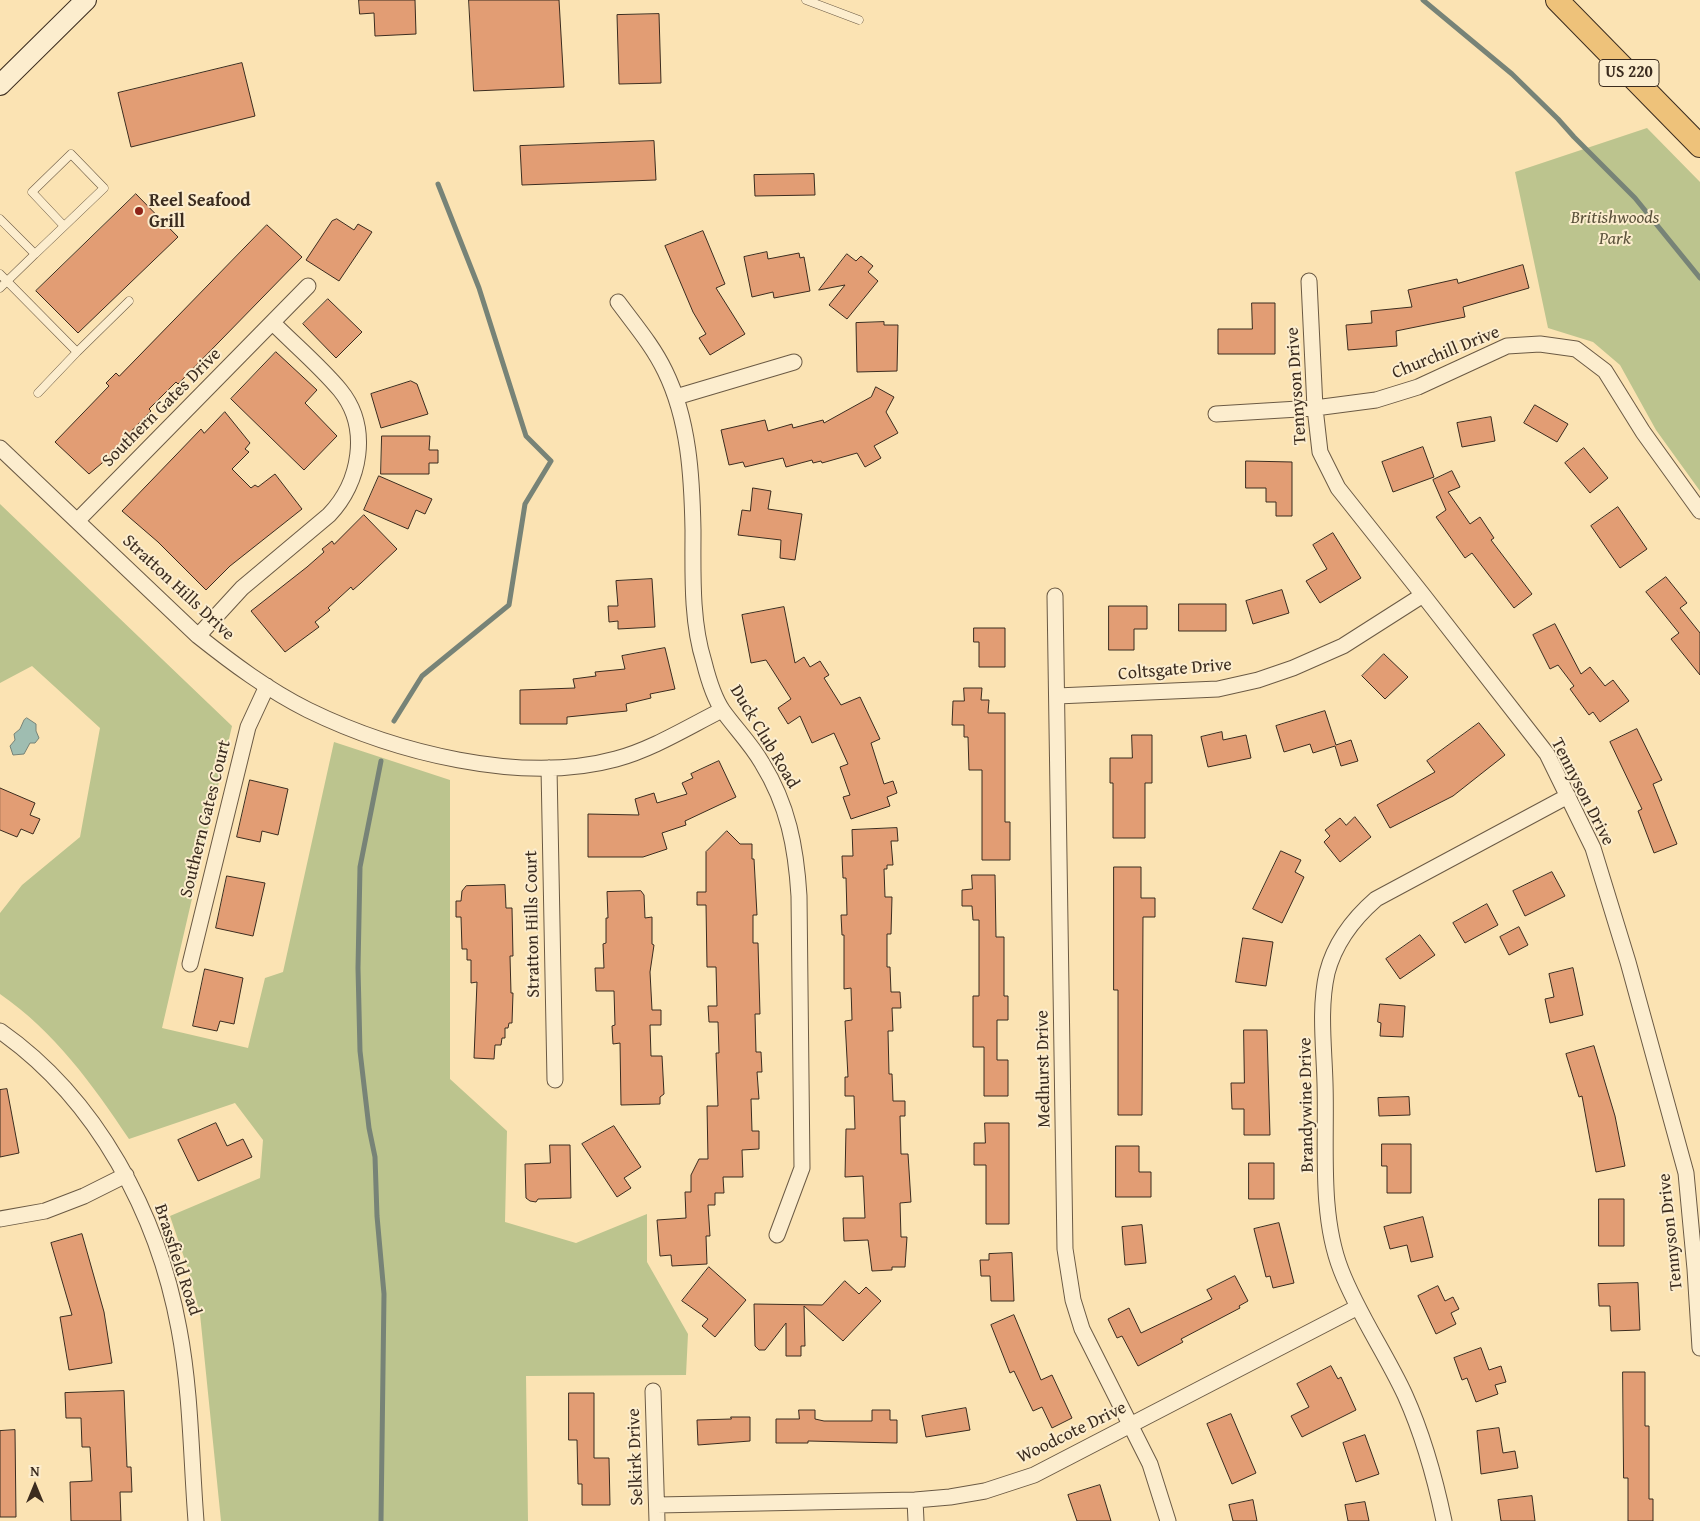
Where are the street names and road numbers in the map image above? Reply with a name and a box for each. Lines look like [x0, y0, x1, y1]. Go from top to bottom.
road number: US 220 [1599, 59, 1659, 86]
street label: Churchill Drive [1389, 322, 1503, 384]
street label: Tennyson Drive [1282, 326, 1312, 446]
street label: Southern Gates Drive [98, 344, 226, 472]
street label: Stratton Hills Drive [117, 530, 239, 646]
street label: Coltsgate Drive [1117, 654, 1233, 686]
street label: Duck Club Road [725, 681, 803, 793]
street label: Tennyson Drive [1546, 735, 1618, 849]
street label: Southern Gates Court [176, 738, 236, 900]
street label: Stratton Hills Court [521, 850, 545, 998]
street label: Medhurst Drive [1032, 1010, 1056, 1128]
street label: Brandywine Drive [1295, 1037, 1319, 1173]
street label: Tennyson Drive [1654, 1172, 1688, 1292]
street label: Brassfield Road [149, 1202, 205, 1318]
street label: Woodcote Drive [1014, 1397, 1130, 1469]
street label: Selkirk Drive [624, 1408, 648, 1506]

